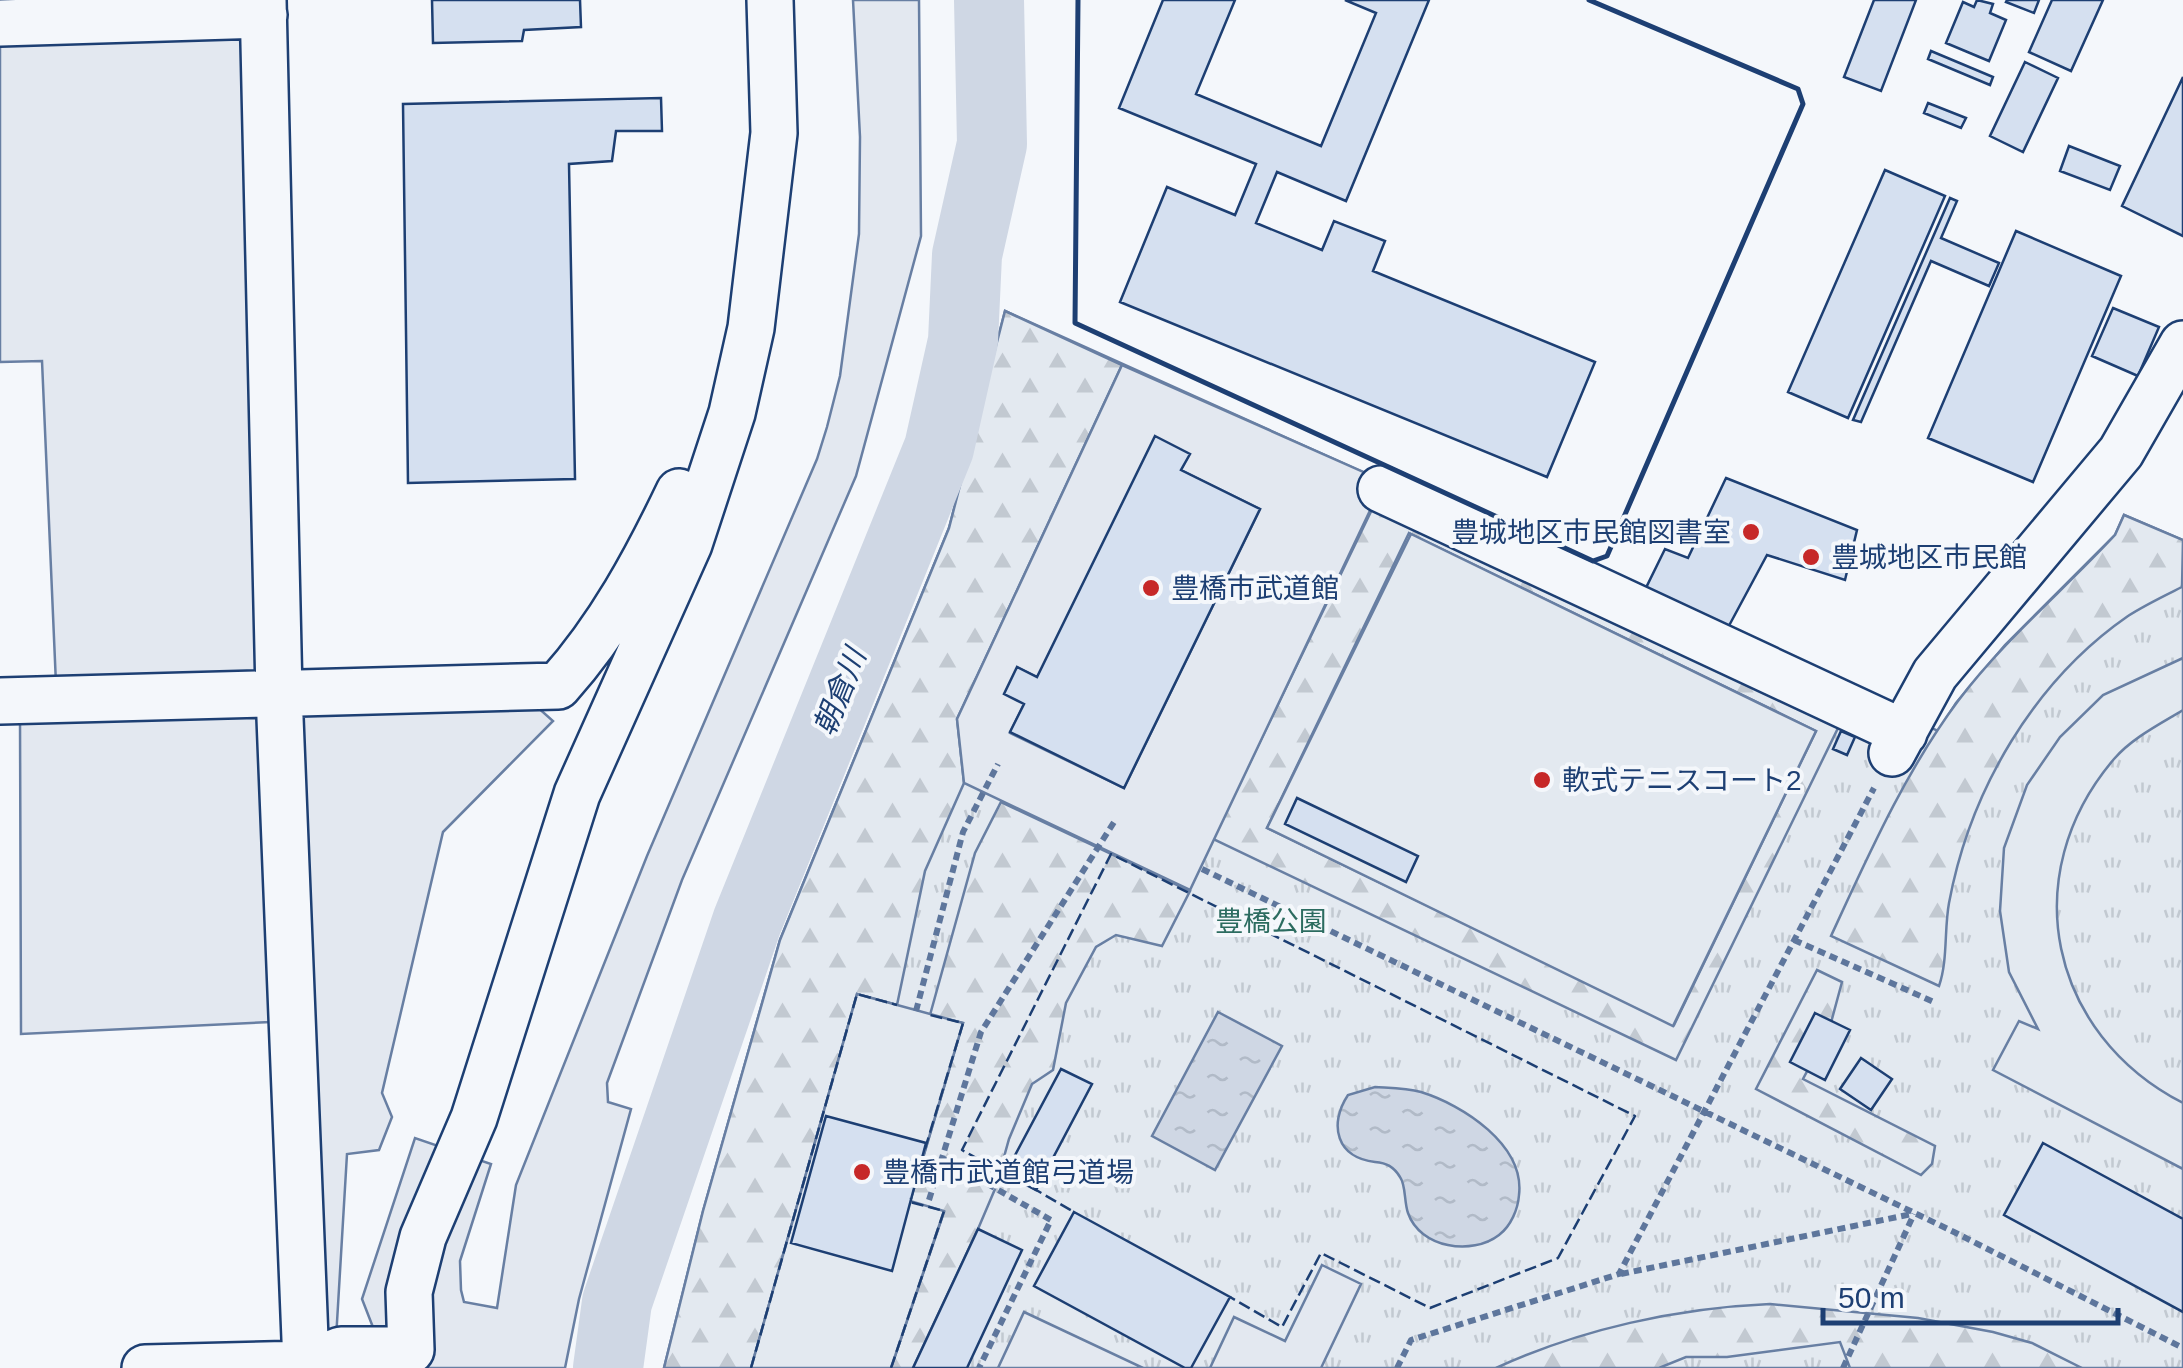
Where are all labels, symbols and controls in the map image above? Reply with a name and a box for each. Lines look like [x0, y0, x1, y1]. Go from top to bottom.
place label: 豊城地区市民館図書室 [1451, 517, 1731, 548]
marker: 豊城地区市民館図書室 [1740, 521, 1762, 543]
place label: 豊城地区市民館 [1831, 542, 2027, 573]
marker: 豊城地区市民館 [1800, 546, 1822, 568]
place label: 豊橋市武道館 [1171, 573, 1339, 604]
marker: 豊橋市武道館 [1140, 577, 1162, 599]
water label: 朝倉川 [807, 641, 873, 740]
place label: 軟式テニスコート2 [1562, 765, 1802, 796]
marker: 軟式テニスコート2 [1531, 769, 1553, 791]
park label: 豊橋公園 [1215, 906, 1327, 937]
place label: 豊橋市武道館弓道場 [882, 1157, 1134, 1188]
marker: 豊橋市武道館弓道場 [851, 1161, 873, 1183]
scale bar [1823, 1263, 2118, 1325]
text: 50 m [1838, 1281, 1905, 1314]

